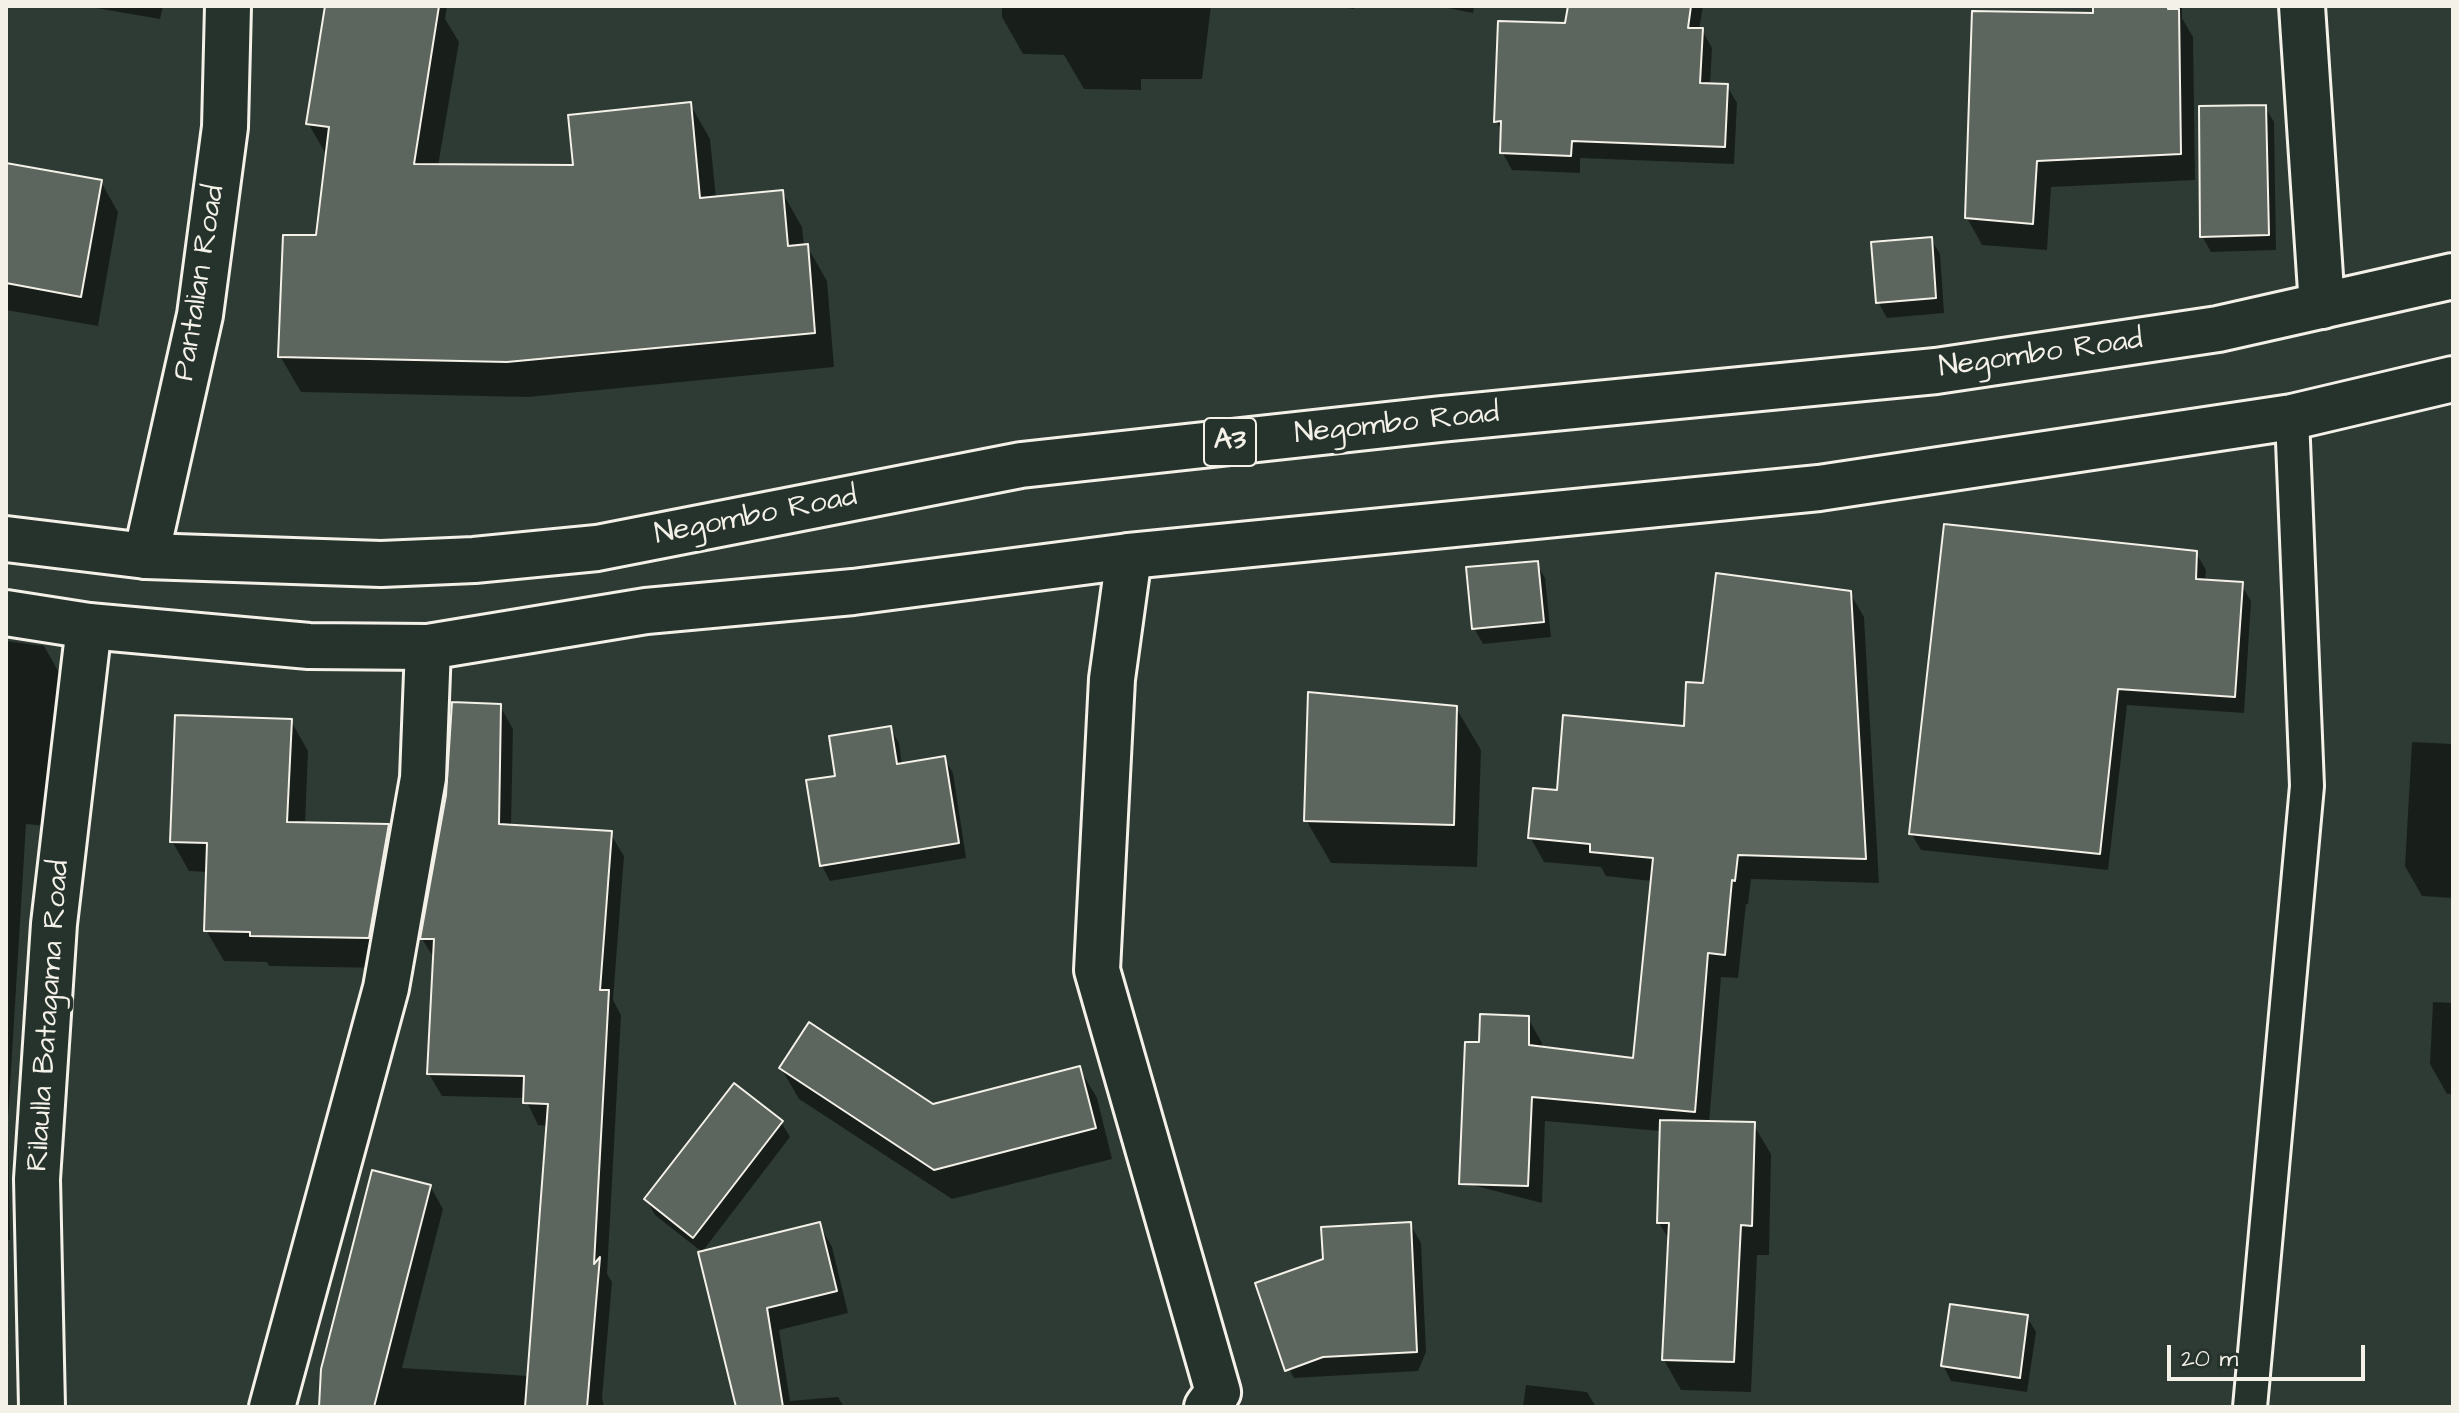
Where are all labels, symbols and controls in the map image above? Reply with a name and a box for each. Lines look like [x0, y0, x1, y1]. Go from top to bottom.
street label: Pantalian Road [168, 183, 234, 383]
street label: Negombo Road [1937, 323, 2145, 387]
street label: Negombo Road [1293, 396, 1501, 454]
road number: A3 [1204, 418, 1256, 466]
street label: Negombo Road [652, 480, 860, 554]
street label: Rilaulla Batagama Road [21, 859, 79, 1173]
scale bar [2171, 1329, 2369, 1379]
text: 20 m [2181, 1342, 2238, 1376]

